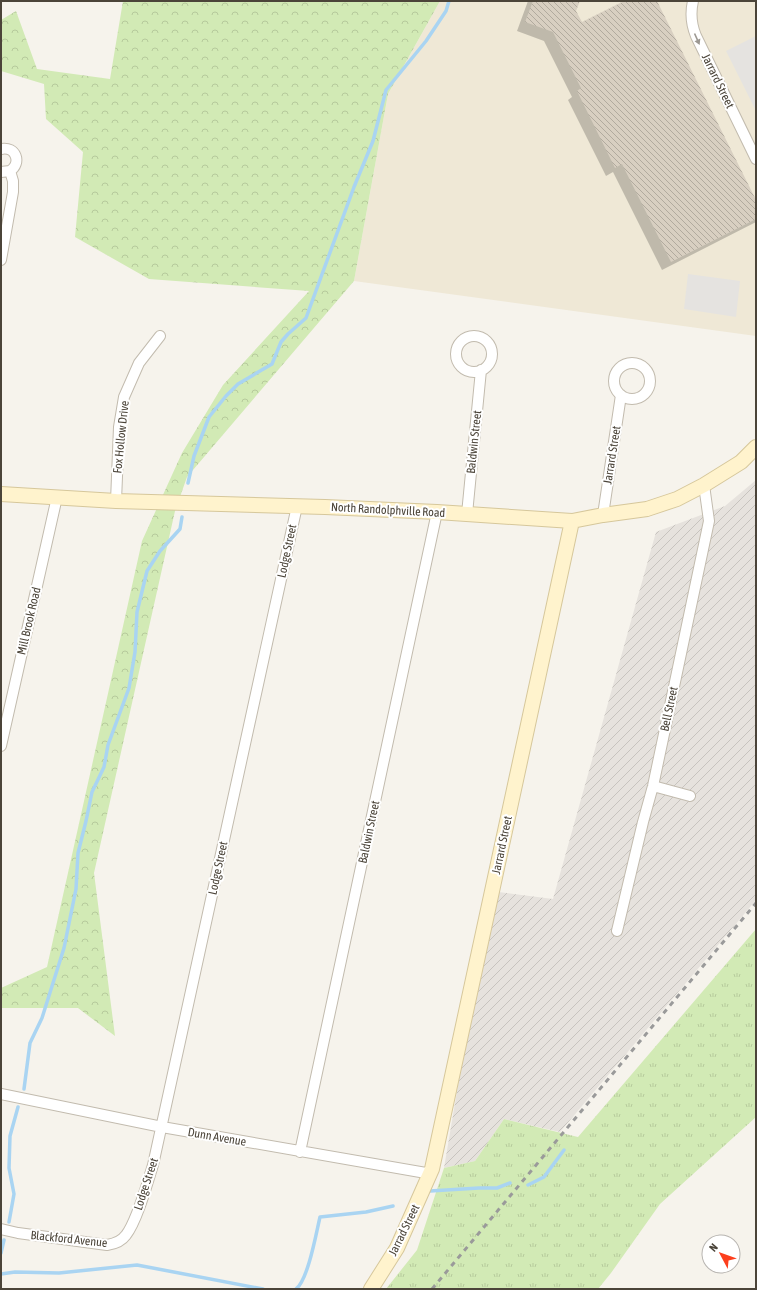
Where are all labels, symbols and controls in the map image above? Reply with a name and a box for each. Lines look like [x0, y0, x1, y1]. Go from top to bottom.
one-way arrow [694, 33, 700, 44]
street label: Jarrard Street [699, 51, 737, 111]
street label: Fox Hollow Drive [110, 400, 132, 474]
street label: Baldwin Street [464, 409, 484, 474]
street label: Jarrard Street [600, 424, 624, 485]
street label: North Randolphville Road [331, 500, 445, 520]
street label: Lodge Street [275, 522, 300, 579]
street label: Mill Brook Road [14, 586, 44, 656]
street label: Bell Street [657, 685, 681, 733]
street label: Baldwin Street [356, 799, 383, 865]
street label: Jarrard Street [489, 814, 515, 875]
street label: Lodge Street [206, 839, 231, 896]
street label: Dunn Avenue [187, 1125, 247, 1149]
street label: Lodge Street [131, 1155, 161, 1212]
street label: Jarrad Street [386, 1202, 423, 1258]
street label: Blackford Avenue [30, 1228, 108, 1250]
north arrow [701, 1234, 741, 1274]
text: N [707, 1241, 720, 1254]

